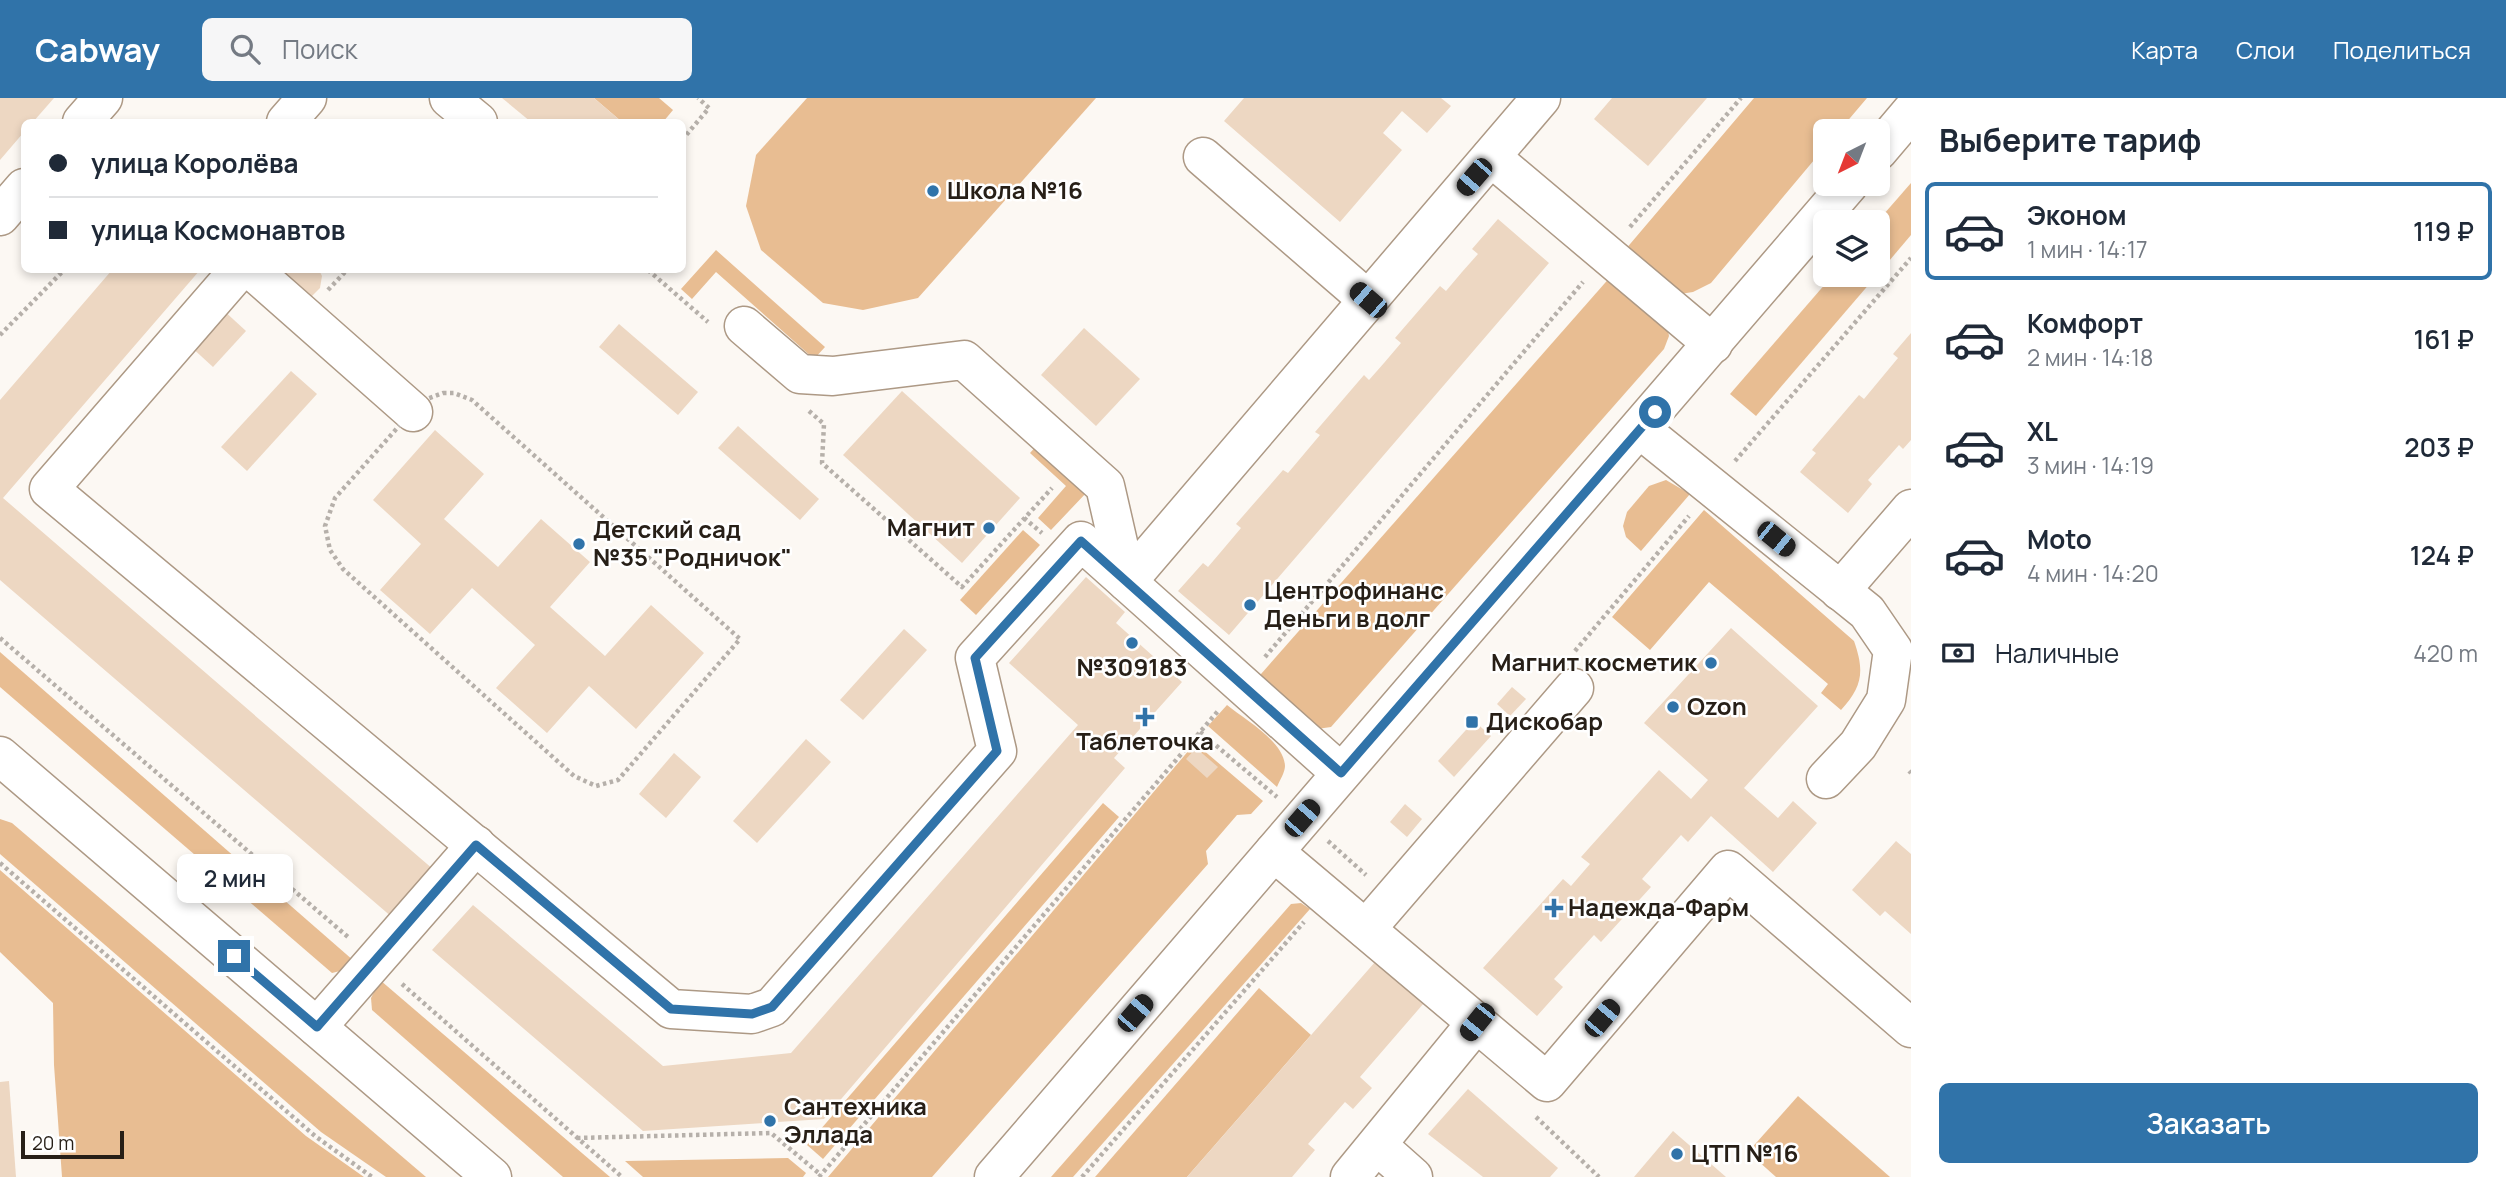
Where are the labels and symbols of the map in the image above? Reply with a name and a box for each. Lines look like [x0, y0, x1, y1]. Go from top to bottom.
north arrow [1813, 119, 1890, 196]
car [1453, 154, 1496, 200]
place label: Школа №16 [947, 173, 1083, 206]
marker: Школа №16 [925, 183, 941, 199]
car [1346, 278, 1391, 322]
route start [1639, 396, 1671, 428]
place label: Магнит [887, 510, 975, 543]
place label: Детский сад №35 "Родничок" [593, 512, 792, 573]
car [1754, 518, 1799, 560]
marker: Магнит [981, 520, 997, 536]
marker: Детский сад №35 "Родничок" [571, 536, 587, 552]
place label: Центрофинанс Деньги в долг [1264, 573, 1444, 634]
marker: Центрофинанс Деньги в долг [1242, 597, 1258, 613]
marker: №309183 [1124, 635, 1140, 651]
place label: Магнит косметик [1491, 645, 1698, 678]
place label: №309183 [1077, 650, 1188, 683]
marker: Магнит косметик [1703, 655, 1719, 671]
place label: Ozon [1687, 689, 1747, 722]
marker: Ozon [1665, 699, 1681, 715]
place label: Дискобар [1486, 704, 1603, 737]
marker: Таблеточка [1137, 709, 1153, 725]
marker: Дискобар [1464, 714, 1480, 730]
place label: Таблеточка [1076, 724, 1214, 757]
car [1281, 795, 1324, 841]
callout: 2 мин [176, 854, 292, 904]
place label: Надежда-Фарм [1568, 890, 1749, 923]
marker: Надежда-Фарм [1546, 900, 1562, 916]
route end [218, 940, 250, 972]
car [1114, 990, 1157, 1036]
car [1581, 995, 1624, 1041]
car [1456, 999, 1499, 1045]
place label: Сантехника Эллада [784, 1089, 927, 1150]
marker: Сантехника Эллада [762, 1113, 778, 1129]
scale bar [21, 1128, 124, 1160]
place label: ЦТП №16 [1691, 1136, 1798, 1169]
marker: ЦТП №16 [1669, 1146, 1685, 1162]

